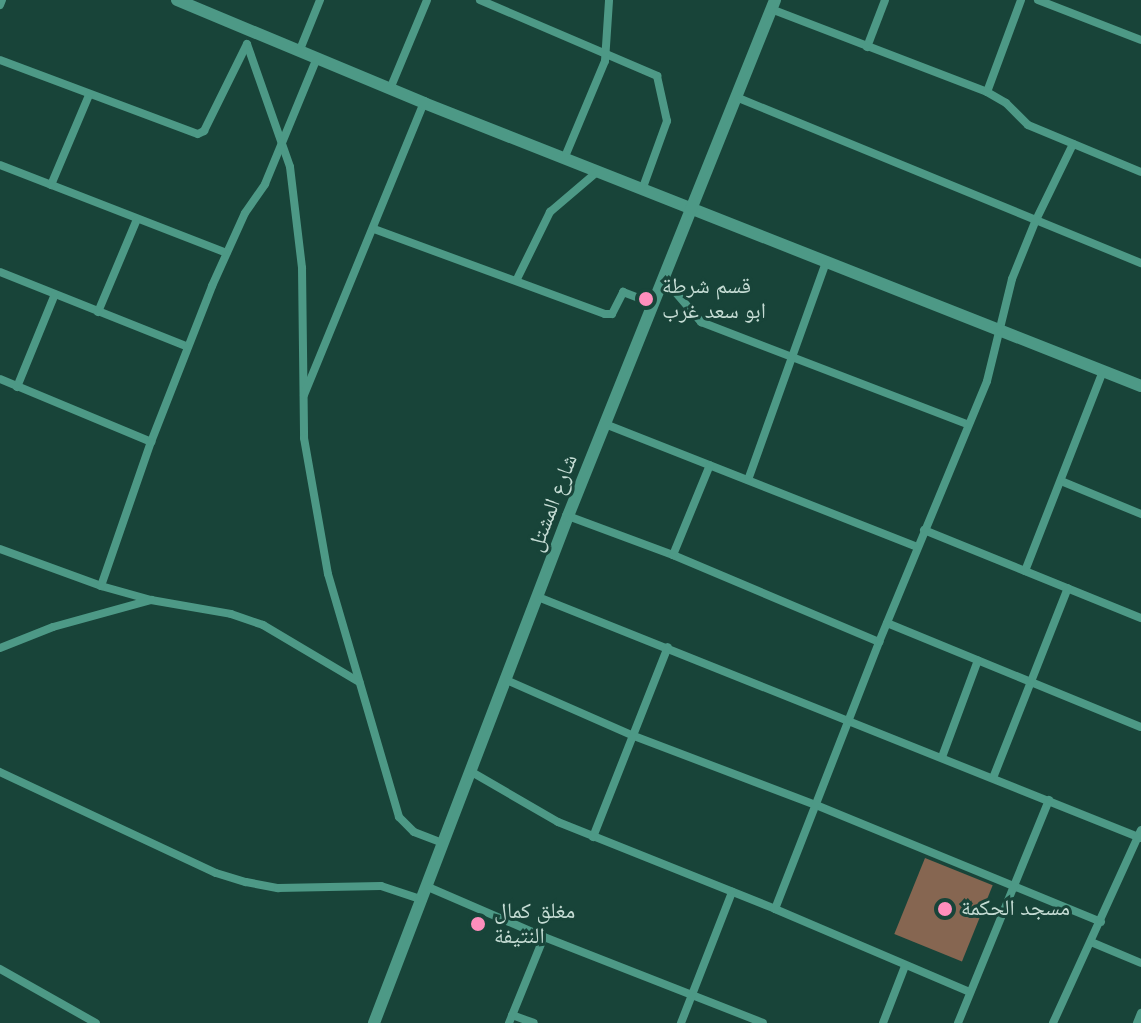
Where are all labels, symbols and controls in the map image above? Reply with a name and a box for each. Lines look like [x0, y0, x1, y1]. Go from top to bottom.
place label: قسم شرطة ابو سعد غرب [662, 273, 766, 324]
marker: قسم شرطة ابو سعد غرب [637, 290, 655, 308]
street label: شارع المشتل [522, 451, 584, 555]
place label: مسجد الحكمة [961, 896, 1070, 922]
place label: مغلق كمال النتيفة [494, 898, 575, 950]
marker: مسجد الحكمة [936, 900, 954, 918]
marker: مغلق كمال النتيفة [469, 915, 487, 933]

